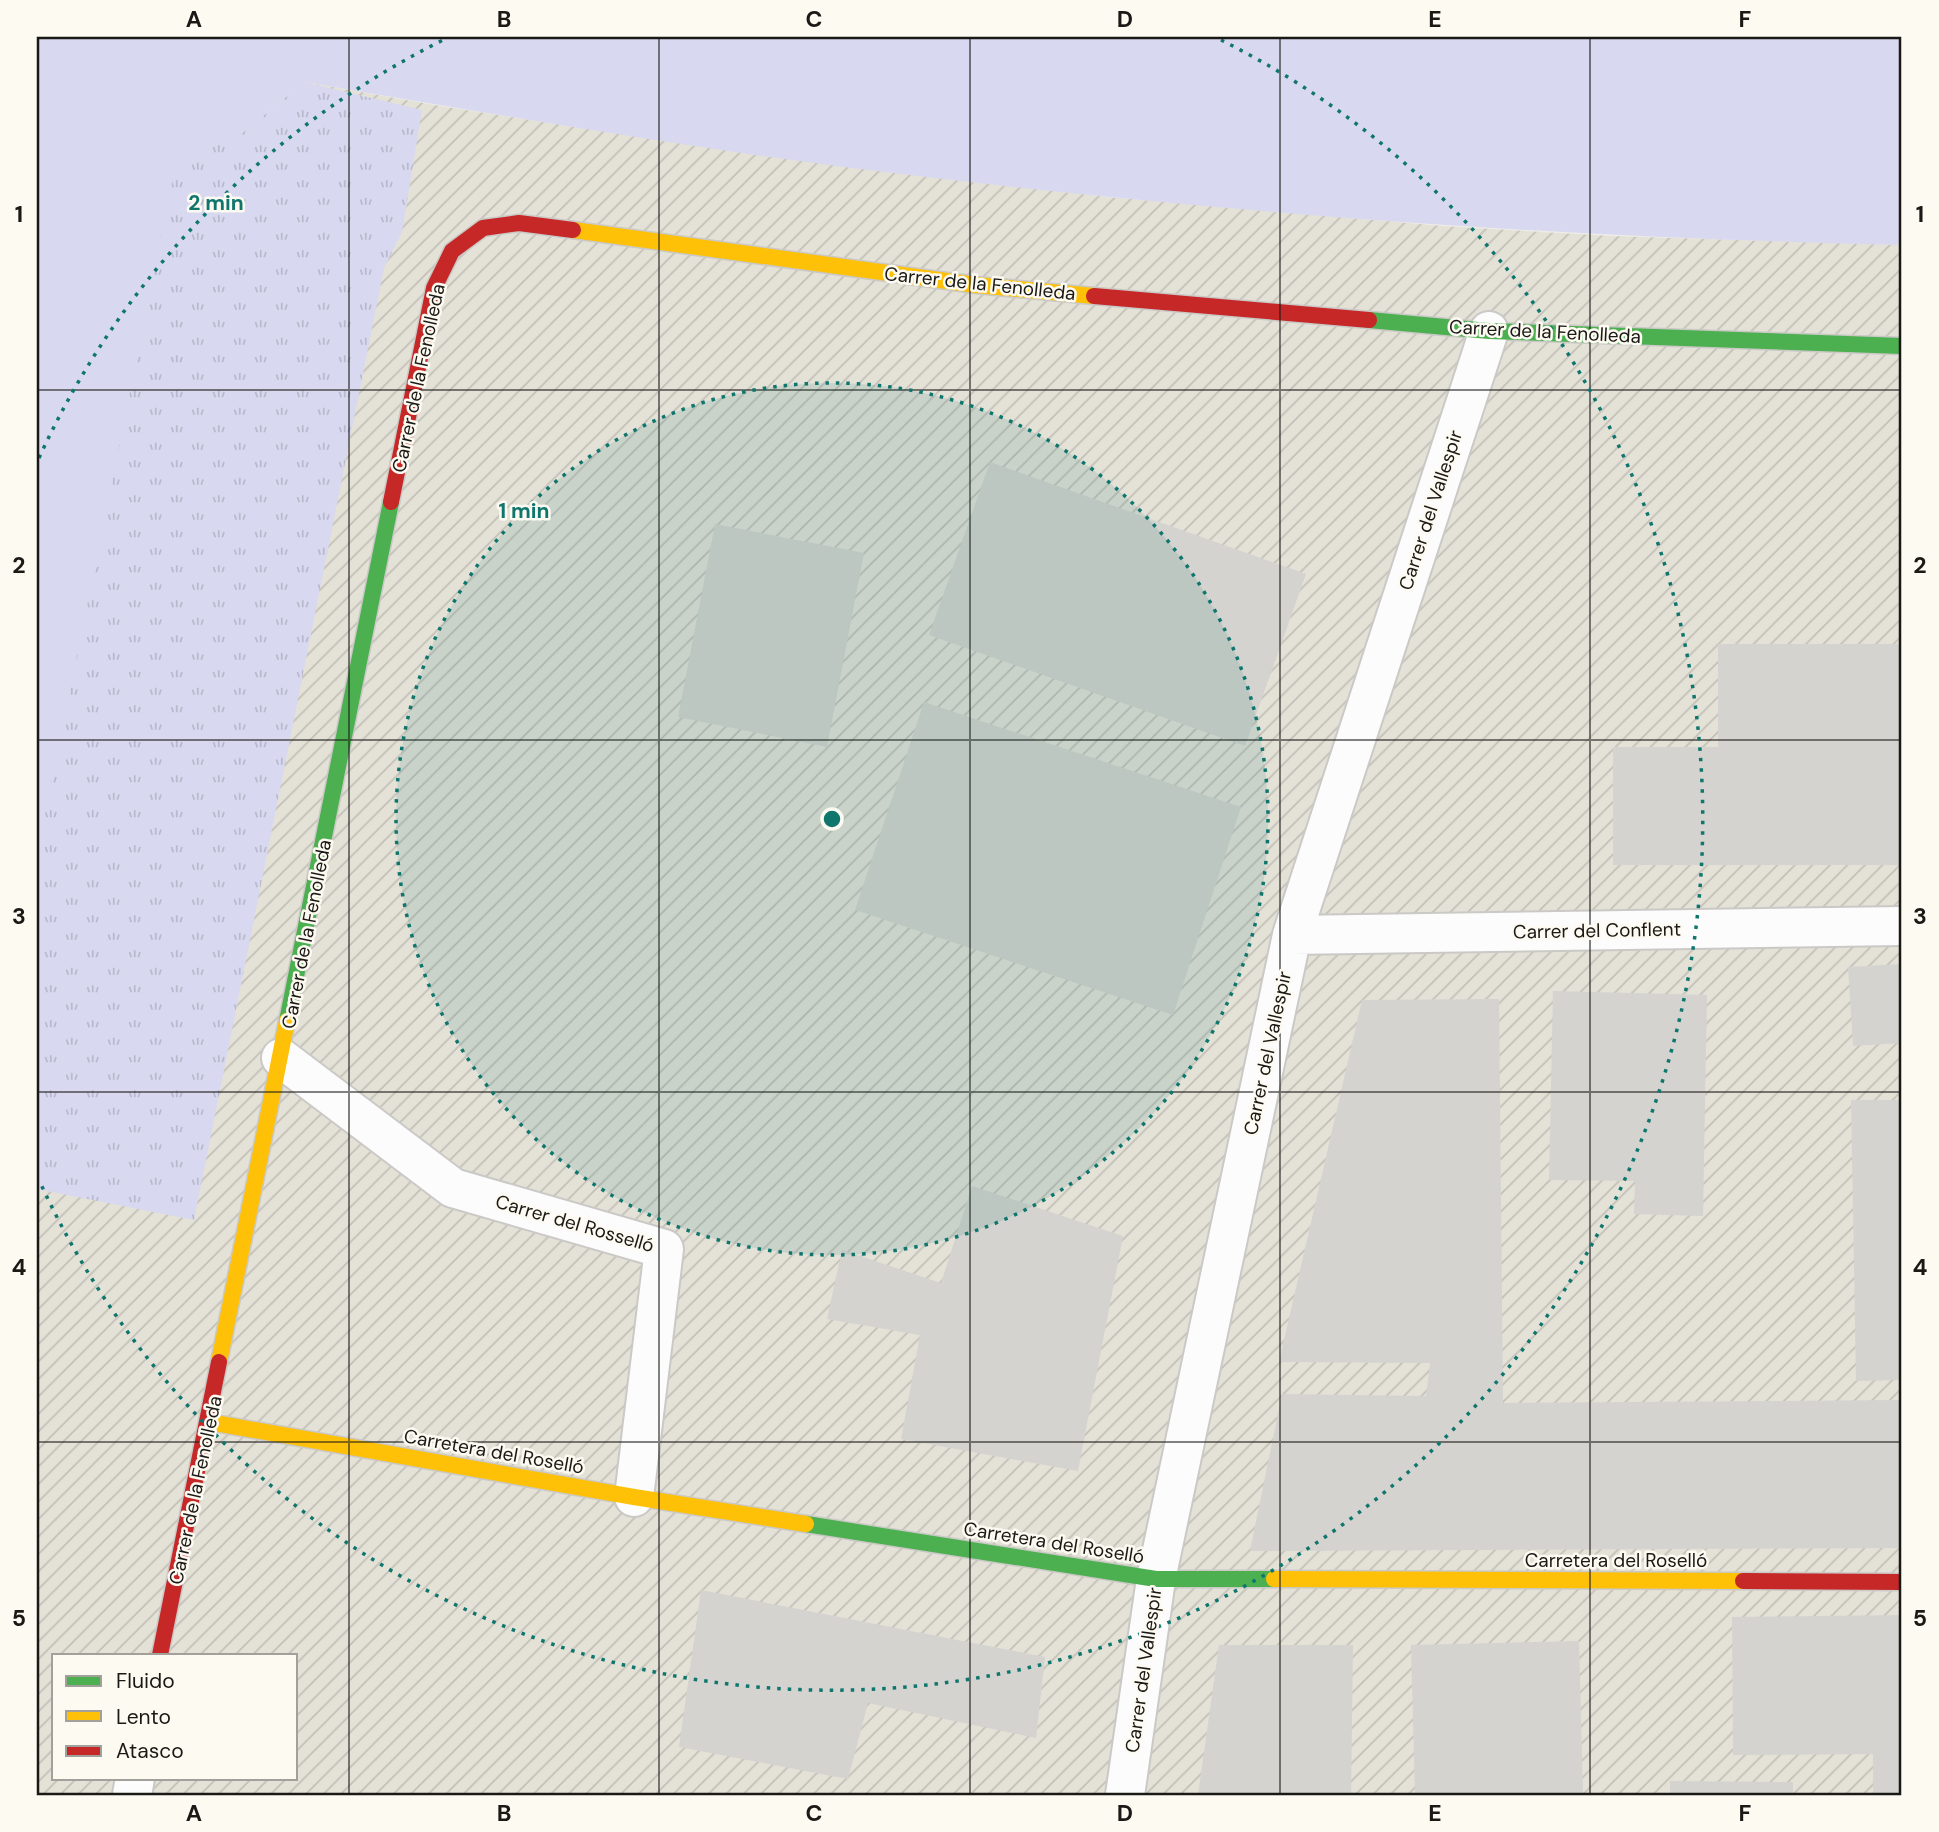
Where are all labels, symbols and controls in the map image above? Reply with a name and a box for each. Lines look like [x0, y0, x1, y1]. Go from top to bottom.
text: A [186, 4, 202, 34]
text: B [497, 4, 511, 34]
text: C [806, 4, 822, 34]
text: D [1117, 4, 1133, 34]
text: E [1428, 4, 1442, 34]
text: F [1739, 4, 1752, 34]
text: 2 min [188, 189, 244, 217]
text: 1 [15, 199, 23, 229]
text: 1 [1916, 199, 1924, 229]
street label: Carrer de la Fenolleda [883, 261, 1077, 306]
street label: Carrer de la Fenolleda [386, 282, 451, 475]
street label: Carrer de la Fenolleda [1448, 314, 1642, 349]
street label: Carrer del Vallespir [1393, 427, 1468, 593]
text: 1 min [498, 497, 550, 525]
text: 2 [12, 550, 26, 580]
text: 2 [1913, 550, 1927, 580]
centre of rings [820, 807, 844, 831]
street label: Carrer de la Fenolleda [276, 837, 337, 1031]
text: 3 [12, 901, 26, 931]
text: 3 [1913, 901, 1927, 931]
street label: Carrer del Conflent [1513, 917, 1681, 944]
street label: Carrer del Vallespir [1238, 969, 1297, 1137]
street label: Carrer del Rosselló [493, 1189, 657, 1258]
text: 4 [12, 1252, 27, 1282]
text: 4 [1913, 1252, 1928, 1282]
street label: Carrer de la Fenolleda [163, 1394, 228, 1587]
street label: Carretera del Roselló [402, 1423, 586, 1480]
street label: Carretera del Roselló [962, 1516, 1146, 1569]
street label: Carretera del Roselló [1525, 1548, 1707, 1573]
street label: Carrer del Vallespir [1120, 1586, 1167, 1754]
text: 5 [12, 1603, 26, 1633]
text: 5 [1913, 1603, 1927, 1633]
legend [52, 1654, 298, 1780]
text: Fluido [116, 1667, 175, 1695]
text: Lento [116, 1703, 171, 1731]
text: Atasco [116, 1737, 184, 1765]
text: A [186, 1798, 202, 1828]
text: B [497, 1798, 511, 1828]
text: C [806, 1798, 822, 1828]
text: D [1117, 1798, 1133, 1828]
text: E [1428, 1798, 1442, 1828]
text: F [1739, 1798, 1752, 1828]

